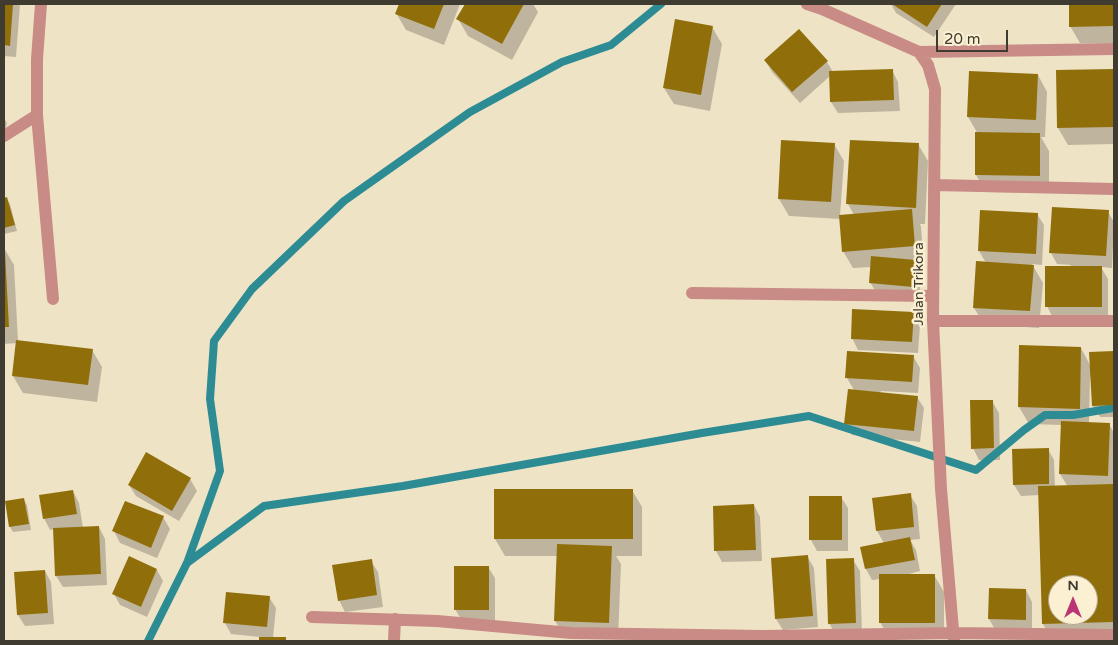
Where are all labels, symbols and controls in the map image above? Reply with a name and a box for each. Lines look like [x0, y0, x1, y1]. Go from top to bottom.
scale bar [938, 20, 1010, 52]
text: 20 m [944, 30, 981, 48]
street label: Jalan Trikora [911, 242, 927, 326]
north arrow [1048, 575, 1098, 625]
text: N [1067, 577, 1079, 594]

